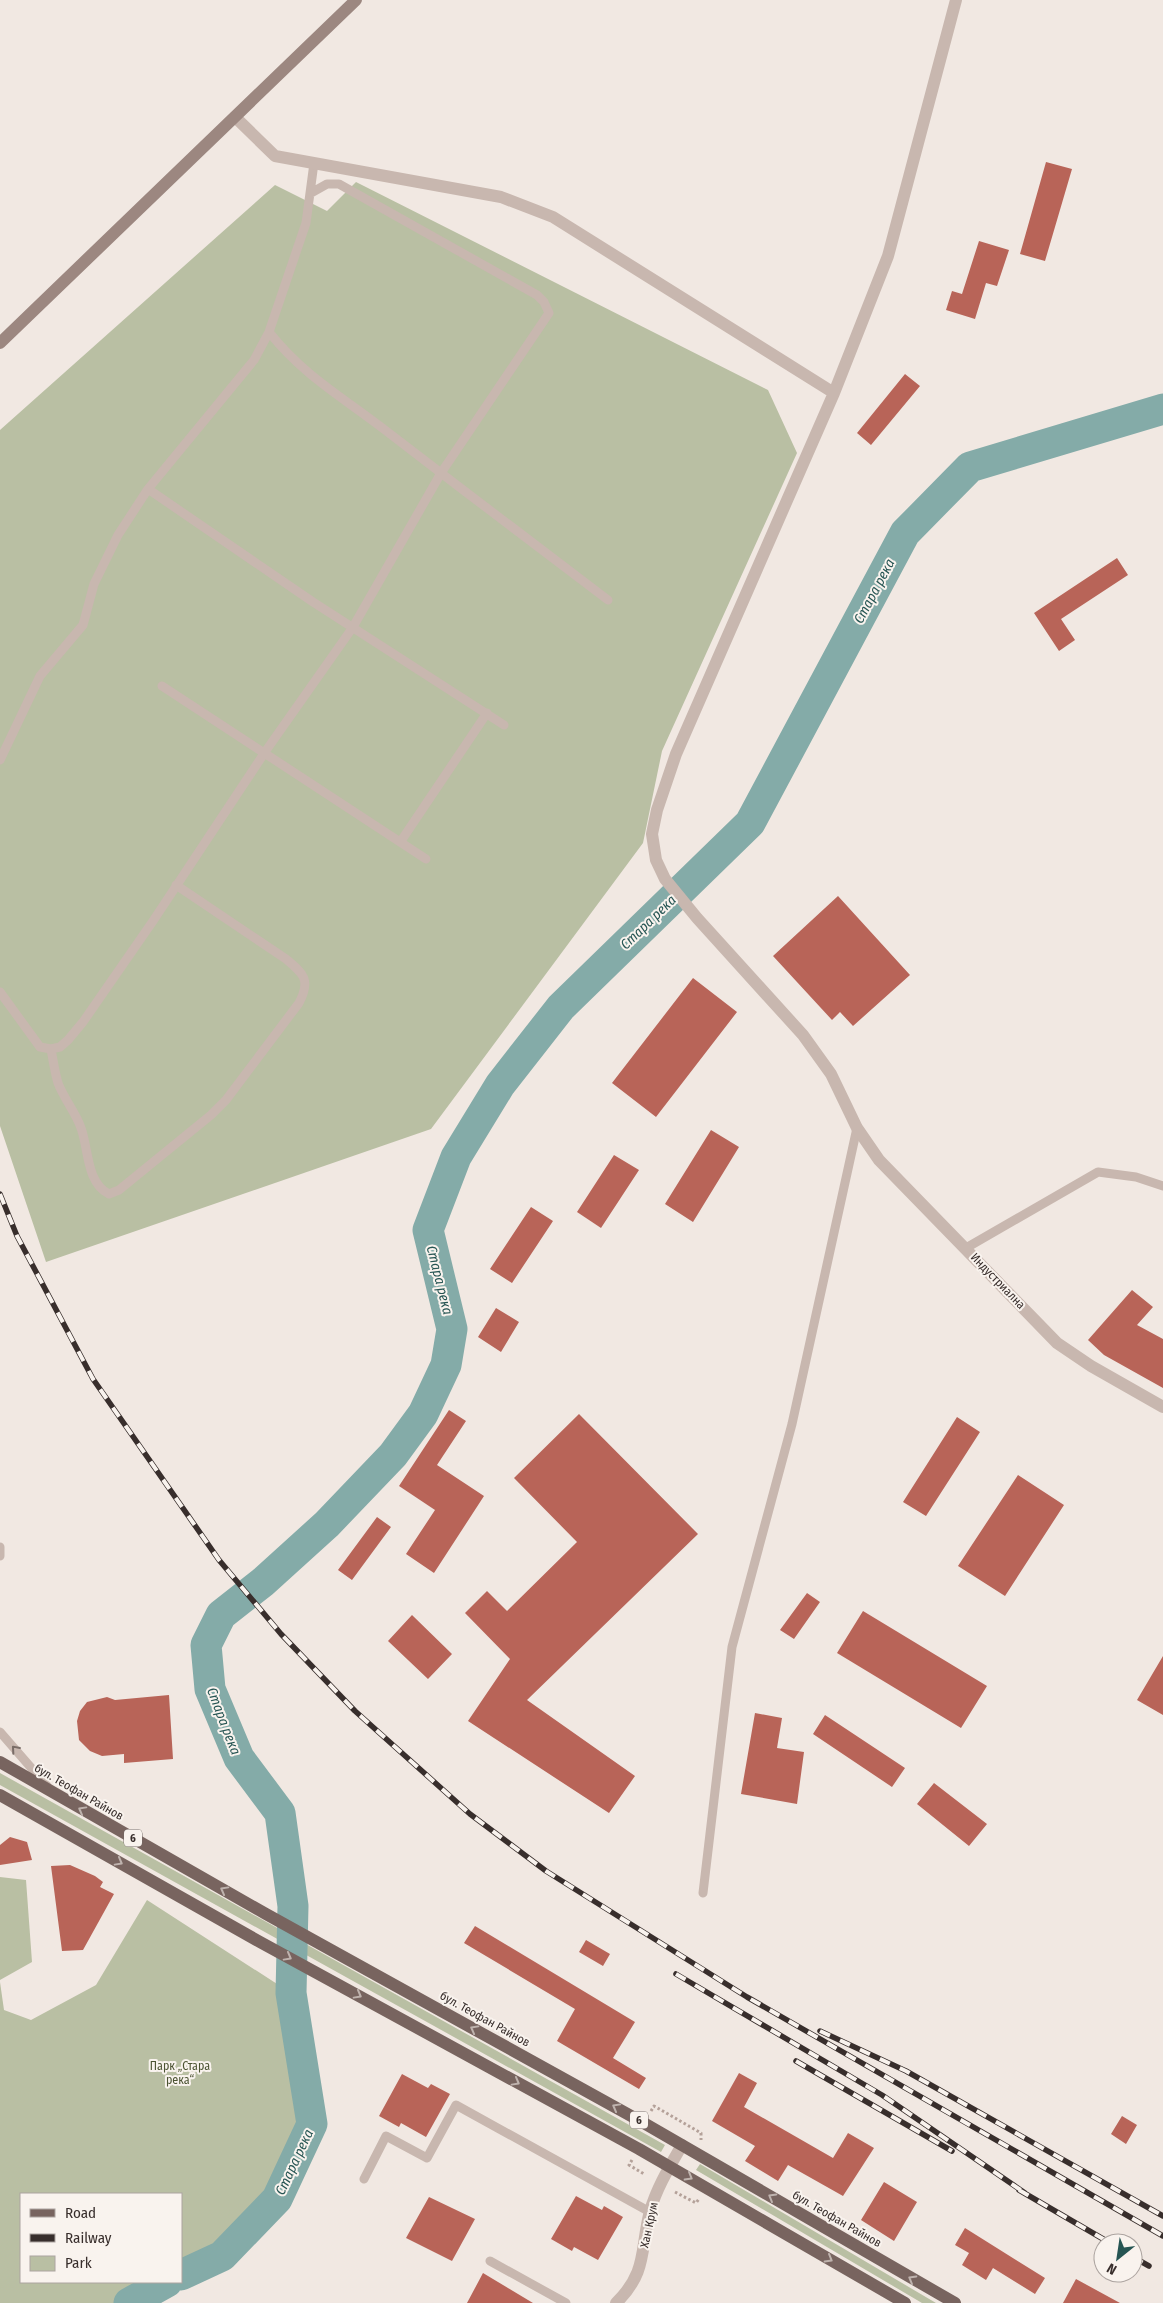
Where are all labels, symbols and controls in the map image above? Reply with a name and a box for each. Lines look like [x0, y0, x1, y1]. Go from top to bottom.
water label: Стара река [850, 556, 899, 626]
water label: Стара река [617, 892, 680, 953]
water label: Стара река [423, 1244, 456, 1316]
street label: Индустриална [968, 1250, 1028, 1312]
water label: Стара река [203, 1685, 244, 1757]
one-way arrow [12, 1746, 21, 1755]
street label: бул. Теофан Райнов [32, 1761, 126, 1823]
one-way arrow [79, 1806, 88, 1816]
road number: 6 [124, 1830, 142, 1846]
one-way arrow [113, 1855, 122, 1865]
one-way arrow [220, 1886, 229, 1896]
one-way arrow [283, 1951, 292, 1961]
street label: бул. Теофан Райнов [438, 1988, 532, 2050]
one-way arrow [353, 1989, 362, 1999]
one-way arrow [470, 2025, 479, 2035]
park label: Парк „Стара река“ [150, 2059, 210, 2087]
one-way arrow [511, 2075, 520, 2085]
one-way arrow [612, 2104, 621, 2114]
road number: 6 [630, 2112, 648, 2128]
water label: Стара река [272, 2127, 317, 2198]
one-way arrow [683, 2171, 692, 2181]
street label: бул. Теофан Райнов [790, 2188, 884, 2250]
legend [20, 2193, 182, 2283]
one-way arrow [768, 2193, 777, 2203]
street label: Хан Крум [637, 2201, 661, 2249]
text: Road [65, 2204, 96, 2222]
text: Railway [65, 2229, 112, 2247]
north arrow [1093, 2233, 1143, 2283]
one-way arrow [824, 2253, 833, 2263]
text: Park [65, 2254, 92, 2272]
text: N [1104, 2259, 1120, 2278]
one-way arrow [909, 2275, 918, 2285]

